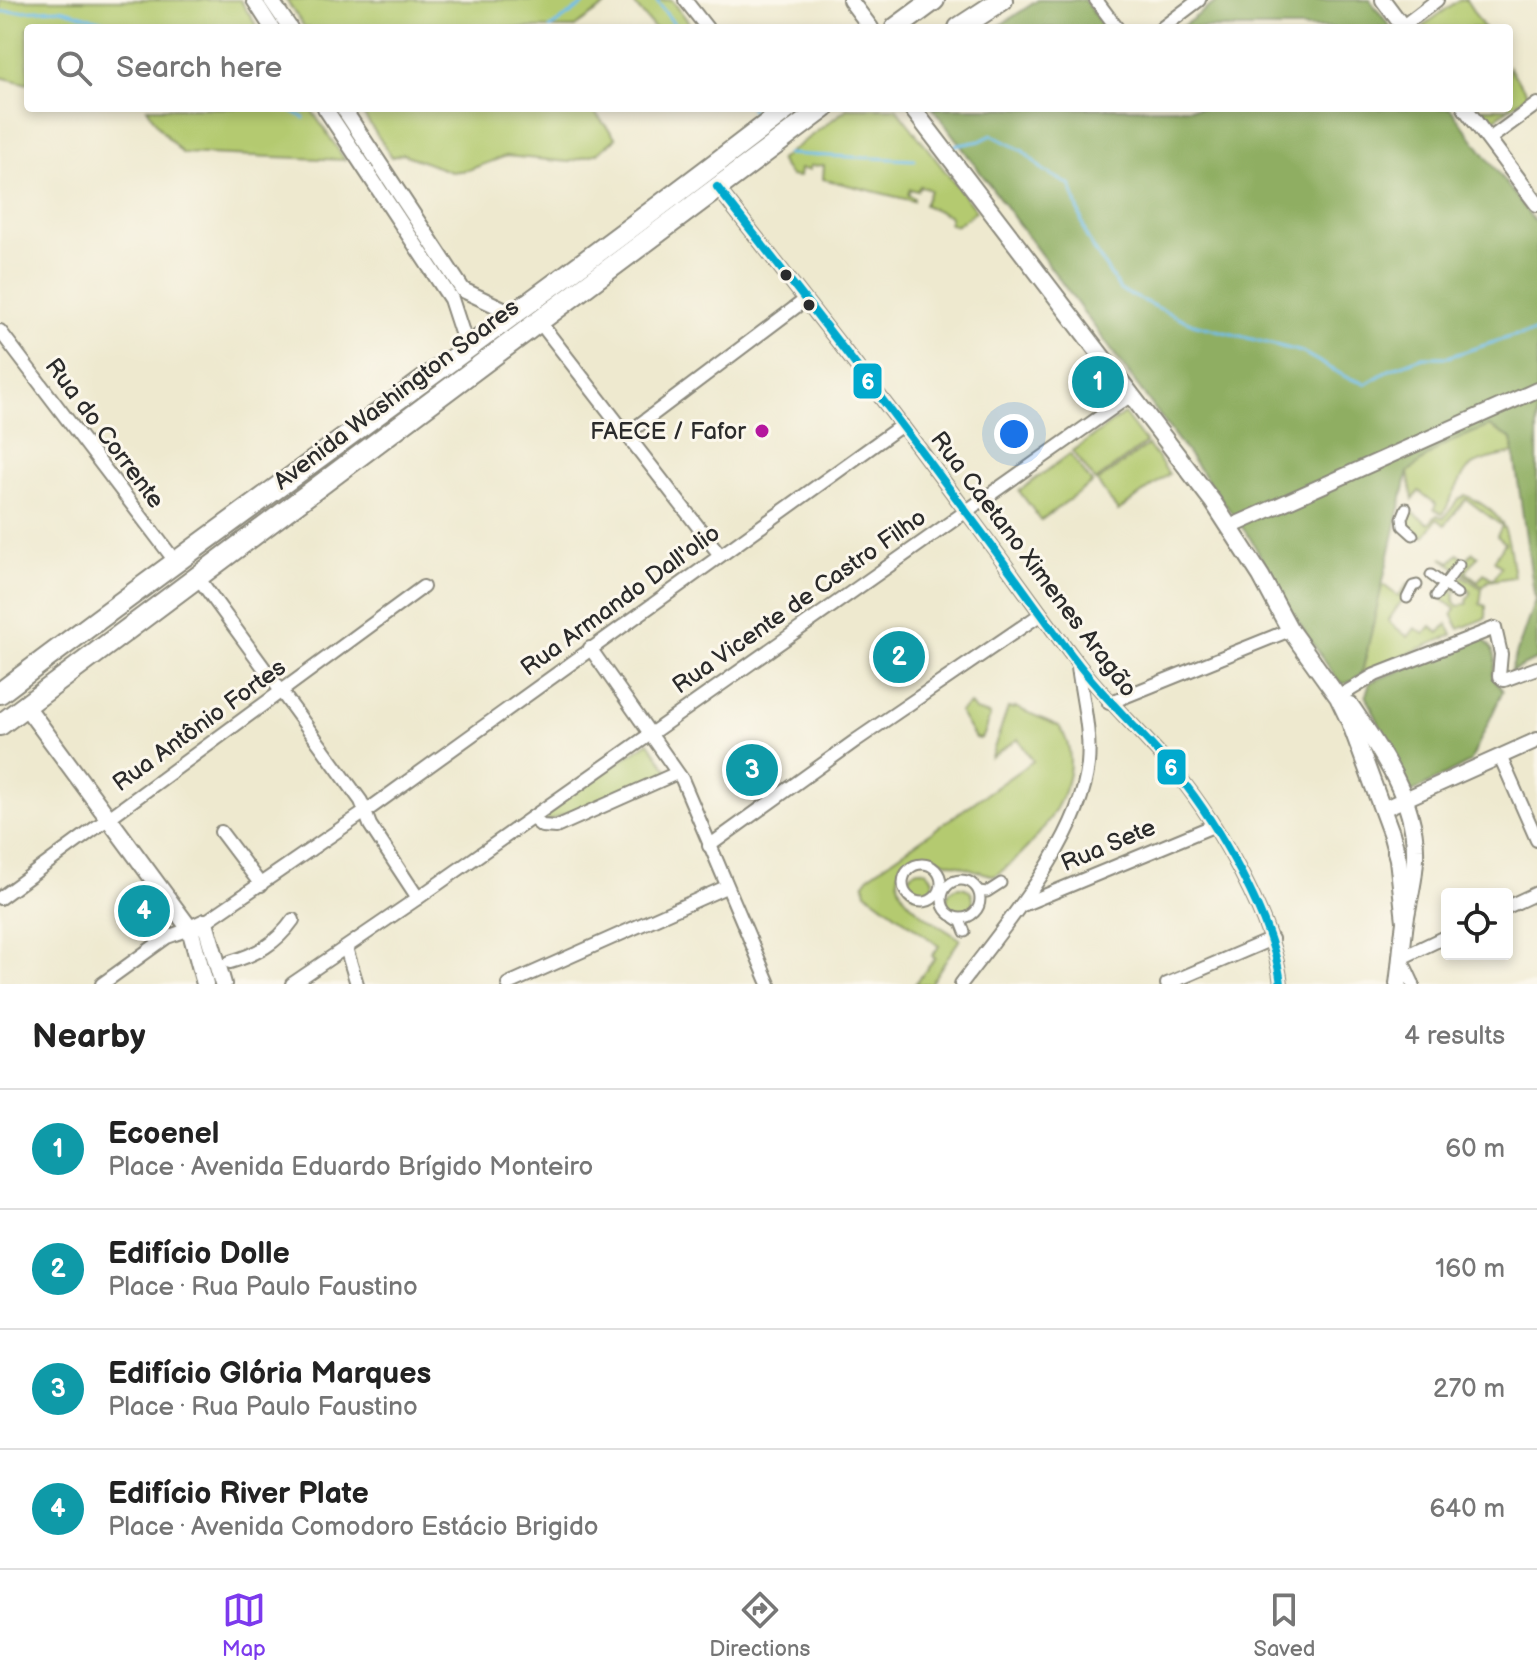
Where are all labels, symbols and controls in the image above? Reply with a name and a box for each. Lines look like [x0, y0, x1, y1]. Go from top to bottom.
search box [24, 24, 1513, 112]
icon: search [52, 46, 96, 90]
text: Search here [116, 50, 282, 86]
unlabelled marker [778, 267, 794, 283]
street label: Avenida Washington Soares [268, 293, 525, 496]
unlabelled marker [801, 297, 817, 313]
street label: Rua do Corrente [39, 352, 171, 514]
pin: 1 [1072, 352, 1124, 412]
line badge: 6 [852, 362, 883, 400]
text: 6 [861, 369, 875, 396]
your location [994, 414, 1034, 454]
place label: FAECE / Fafor [590, 417, 746, 446]
marker: FAECE / Fafor [753, 422, 771, 440]
street label: Rua Caetano Ximenes Aragão [924, 426, 1143, 703]
street label: Rua Vicente de Castro Filho [667, 503, 932, 700]
street label: Rua Armando Dall'olio [515, 518, 726, 682]
pin: 2 [873, 627, 925, 687]
street label: Rua Antônio Fortes [107, 653, 292, 798]
pin: 3 [726, 740, 778, 800]
line badge: 6 [1156, 748, 1187, 786]
text: 6 [1164, 755, 1178, 782]
street label: Rua Sete [1057, 813, 1160, 878]
pin: 4 [118, 881, 170, 941]
map controls [1441, 888, 1513, 960]
button: locate [1441, 888, 1513, 960]
text: Nearby [32, 1016, 146, 1057]
text: 4 results [1404, 1021, 1505, 1052]
text: Ecoenel [108, 1116, 219, 1152]
text: 1 [53, 1134, 63, 1165]
text: 60 m [1445, 1134, 1505, 1165]
text: Place · Avenida Eduardo Brígido Monteiro [108, 1152, 593, 1183]
text: Edifício Dolle [108, 1236, 290, 1272]
text: 2 [50, 1254, 66, 1285]
text: 160 m [1435, 1254, 1505, 1285]
text: Place · Rua Paulo Faustino [108, 1272, 418, 1303]
text: Edifício Glória Marques [108, 1356, 431, 1392]
text: 3 [50, 1374, 66, 1405]
text: 270 m [1433, 1374, 1505, 1405]
text: Place · Rua Paulo Faustino [108, 1392, 418, 1423]
text: Edifício River Plate [108, 1476, 369, 1512]
text: 4 [50, 1494, 66, 1525]
text: 640 m [1429, 1494, 1505, 1525]
text: Place · Avenida Comodoro Estácio Brigido [108, 1512, 599, 1543]
tab: Map [222, 1588, 266, 1663]
tab: Directions [709, 1588, 810, 1663]
tab: Saved [1254, 1588, 1315, 1663]

